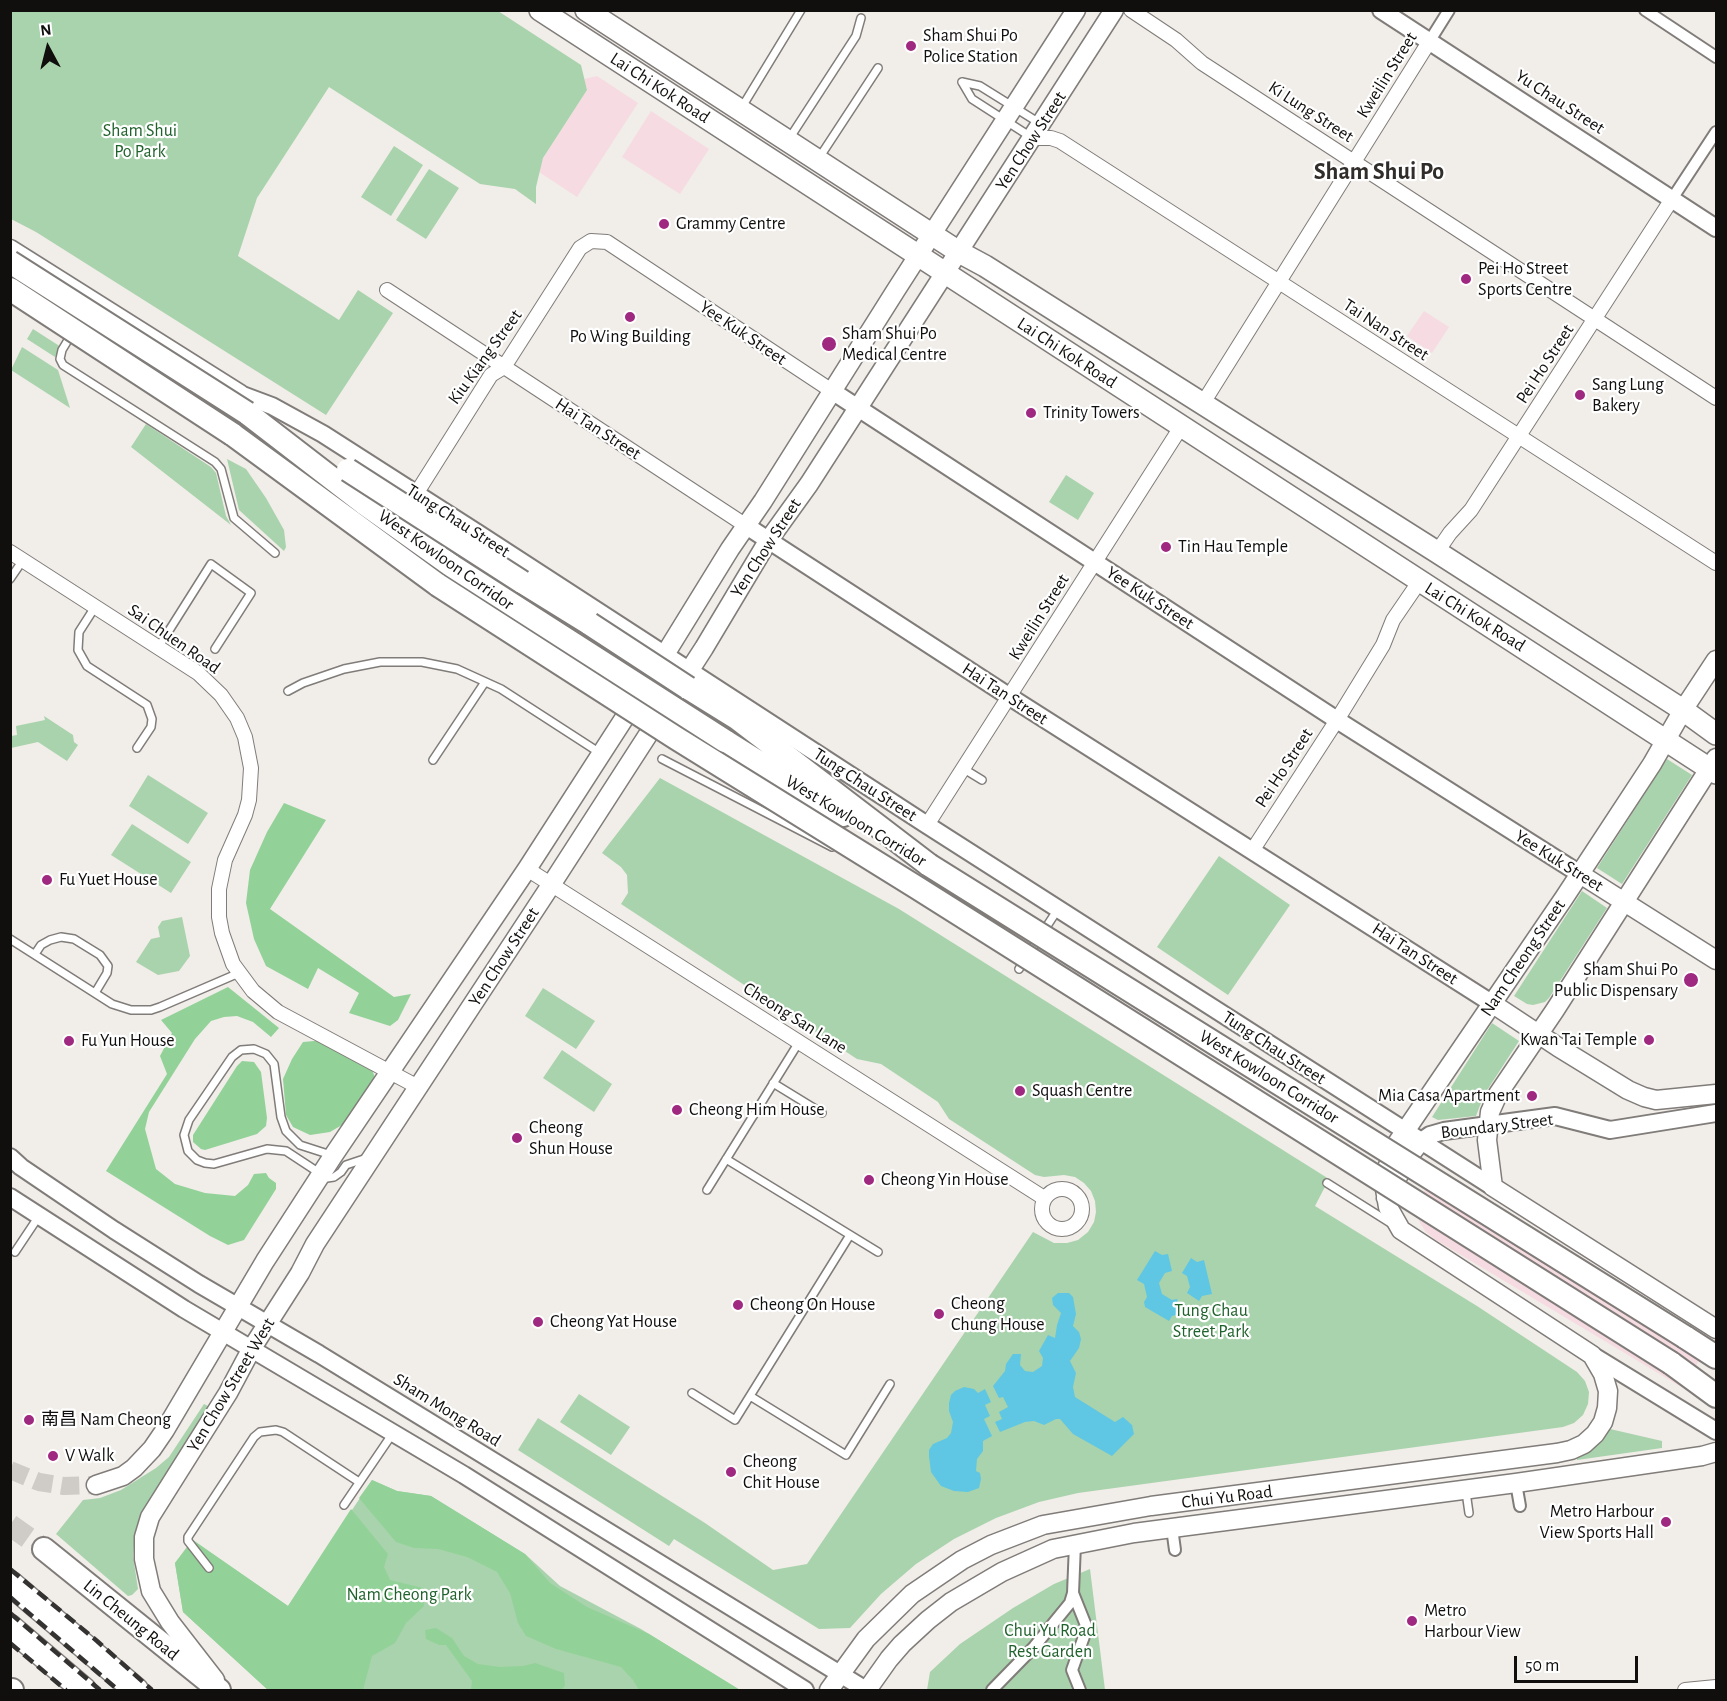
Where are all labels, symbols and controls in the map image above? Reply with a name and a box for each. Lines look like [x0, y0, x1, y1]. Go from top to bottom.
north arrow [18, 18, 78, 78]
text: N [39, 22, 52, 39]
place label: Sham Shui Po Police Station [923, 25, 1018, 68]
street label: Kweilin Street [1352, 28, 1422, 122]
marker: Sham Shui Po Police Station [904, 39, 918, 53]
street label: Lai Chi Kok Road [606, 48, 714, 128]
street label: Yu Chau Street [1511, 65, 1609, 139]
street label: Ki Lung Street [1264, 77, 1358, 147]
street label: Yen Chow Street [991, 87, 1071, 195]
park label: Sham Shui Po Park [103, 120, 177, 162]
district label: Sham Shui Po [1314, 158, 1444, 186]
place label: Grammy Centre [676, 213, 786, 235]
marker: Grammy Centre [657, 217, 671, 231]
place label: Pei Ho Street Sports Centre [1478, 258, 1572, 300]
marker: Pei Ho Street Sports Centre [1459, 272, 1473, 286]
street label: Tai Nan Street [1339, 294, 1433, 366]
street label: Yee Kuk Street [695, 296, 791, 370]
street label: Kiu Kiang Street [443, 305, 527, 409]
marker: Po Wing Building [623, 310, 637, 324]
street label: Lai Chi Kok Road [1013, 313, 1121, 393]
street label: Pei Ho Street [1511, 320, 1579, 408]
place label: Sham Shui Po Medical Centre [842, 323, 947, 366]
place label: Po Wing Building [569, 326, 691, 348]
marker: Sham Shui Po Medical Centre [820, 335, 838, 353]
place label: Sang Lung Bakery [1592, 374, 1664, 416]
marker: Sang Lung Bakery [1573, 388, 1587, 402]
street label: Hai Tan Street [551, 393, 645, 465]
place label: Trinity Towers [1043, 402, 1140, 424]
marker: Trinity Towers [1024, 406, 1038, 420]
street label: Tung Chau Street [402, 480, 514, 562]
street label: Yen Chow Street [726, 494, 806, 602]
street label: West Kowloon Corridor [374, 505, 518, 615]
place label: Tin Hau Temple [1178, 536, 1288, 558]
marker: Tin Hau Temple [1159, 540, 1173, 554]
street label: Yee Kuk Street [1102, 562, 1198, 634]
street label: Kweilin Street [1004, 570, 1074, 664]
street label: Lai Chi Kok Road [1421, 578, 1529, 656]
street label: Sai Chuen Road [124, 599, 224, 679]
street label: Hai Tan Street [958, 658, 1052, 730]
street label: Pei Ho Street [1250, 724, 1318, 812]
street label: Tung Chau Street [809, 744, 921, 826]
street label: West Kowloon Corridor [782, 770, 930, 872]
street label: Yee Kuk Street [1511, 825, 1607, 897]
place label: Fu Yuet House [59, 869, 158, 891]
marker: Fu Yuet House [40, 873, 54, 887]
street label: Nam Cheong Street [1476, 895, 1570, 1021]
street label: Yen Chow Street [464, 903, 544, 1011]
street label: Hai Tan Street [1368, 918, 1462, 990]
place label: Sham Shui Po Public Dispensary [1554, 959, 1678, 1002]
marker: Sham Shui Po Public Dispensary [1682, 971, 1700, 989]
street label: Cheong San Lane [739, 977, 851, 1059]
street label: Tung Chau Street [1218, 1007, 1330, 1089]
street label: West Kowloon Corridor [1195, 1025, 1343, 1129]
place label: Kwan Tai Temple [1520, 1029, 1637, 1051]
place label: Fu Yun House [81, 1030, 175, 1052]
marker: Kwan Tai Temple [1642, 1033, 1656, 1047]
marker: Fu Yun House [62, 1034, 76, 1048]
place label: Squash Centre [1032, 1080, 1132, 1102]
marker: Squash Centre [1013, 1084, 1027, 1098]
place label: Mia Casa Apartment [1378, 1085, 1520, 1107]
marker: Mia Casa Apartment [1525, 1089, 1539, 1103]
place label: Cheong Him House [689, 1099, 825, 1121]
marker: Cheong Him House [670, 1103, 684, 1117]
street label: Boundary Street [1440, 1108, 1554, 1144]
place label: Cheong Shun House [529, 1117, 613, 1160]
marker: Cheong Shun House [510, 1131, 524, 1145]
place label: Cheong Yin House [881, 1169, 1009, 1191]
marker: Cheong Yin House [862, 1173, 876, 1187]
place label: Cheong Chung House [951, 1293, 1045, 1336]
place label: Cheong On House [750, 1294, 875, 1316]
marker: Cheong On House [731, 1298, 745, 1312]
park label: Tung Chau Street Park [1173, 1300, 1249, 1342]
marker: Cheong Chung House [932, 1307, 946, 1321]
place label: Cheong Yat House [550, 1311, 677, 1333]
street label: Yen Chow Street West [182, 1314, 280, 1456]
marker: Cheong Yat House [531, 1315, 545, 1329]
street label: Sham Mong Road [389, 1368, 505, 1452]
place label: 南昌 Nam Cheong [41, 1409, 171, 1431]
marker: 南昌 Nam Cheong [22, 1413, 36, 1427]
place label: V Walk [65, 1445, 114, 1467]
marker: V Walk [46, 1449, 60, 1463]
place label: Cheong Chit House [743, 1451, 820, 1494]
marker: Cheong Chit House [724, 1465, 738, 1479]
street label: Chui Yu Road [1180, 1481, 1274, 1513]
place label: Metro Harbour View Sports Hall [1539, 1501, 1654, 1544]
marker: Metro Harbour View Sports Hall [1659, 1515, 1673, 1529]
street label: Lin Cheung Road [79, 1575, 183, 1665]
park label: Nam Cheong Park [346, 1584, 472, 1606]
place label: Metro Harbour View [1424, 1600, 1521, 1642]
marker: Metro Harbour View [1405, 1614, 1419, 1628]
park label: Chui Yu Road Rest Garden [1004, 1620, 1096, 1662]
scale bar [1517, 1644, 1642, 1682]
text: 50 m [1525, 1657, 1559, 1675]

